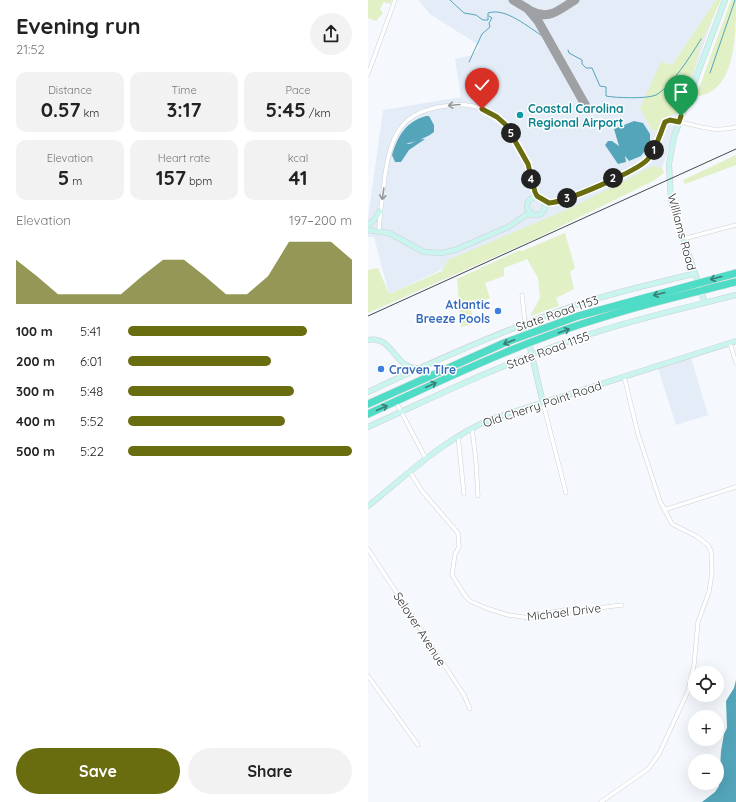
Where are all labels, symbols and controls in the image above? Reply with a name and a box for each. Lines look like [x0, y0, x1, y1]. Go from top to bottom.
text: Evening run [16, 12, 141, 40]
button: share [310, 13, 352, 55]
text: 21:52 [16, 41, 45, 57]
pin [465, 68, 499, 109]
icon: check [471, 74, 493, 96]
pin [664, 75, 698, 116]
icon: arrive [670, 81, 692, 103]
text: Distance [48, 83, 92, 97]
text: Time [171, 83, 197, 97]
text: Pace [285, 83, 311, 97]
text: 0.57 [41, 97, 80, 122]
text: 3:17 [167, 97, 201, 122]
text: 5:45 [266, 97, 306, 122]
one-way arrow [448, 101, 461, 109]
place label: Coastal Carolina Regional Airport [528, 101, 624, 130]
text: km [80, 106, 99, 120]
text: /km [306, 106, 330, 120]
marker: Coastal Carolina Regional Airport [515, 110, 525, 120]
pin: 5 [501, 123, 521, 143]
text: 5 [508, 126, 514, 140]
pin: 1 [644, 140, 664, 160]
text: 1 [652, 143, 656, 157]
text: Elevation [47, 151, 93, 165]
text: Heart rate [158, 151, 210, 165]
text: kcal [288, 151, 308, 165]
text: 5 [58, 165, 69, 190]
text: 157 [156, 165, 186, 190]
text: 41 [289, 165, 307, 190]
pin: 2 [603, 168, 623, 188]
pin: 4 [521, 169, 541, 189]
text: 2 [610, 171, 616, 185]
text: 4 [528, 172, 534, 186]
text: m [69, 174, 82, 188]
text: bpm [186, 174, 212, 188]
one-way arrow [379, 188, 387, 201]
pin: 3 [557, 188, 577, 208]
text: 3 [564, 191, 570, 205]
street label: Williams Road [665, 192, 699, 272]
text: Elevation [16, 212, 71, 228]
text: 197–200 m [289, 212, 352, 228]
one-way arrow [710, 275, 723, 283]
one-way arrow [653, 291, 666, 298]
street label: State Road 1153 [513, 292, 601, 334]
place label: Atlantic Breeze Pools [416, 297, 490, 326]
marker: Atlantic Breeze Pools [493, 306, 503, 316]
text: 100 m [16, 323, 53, 339]
text: 5:41 [80, 323, 101, 339]
one-way arrow [558, 326, 570, 334]
street label: State Road 1155 [504, 328, 592, 372]
one-way arrow [503, 338, 515, 346]
text: 200 m [16, 353, 55, 369]
text: 6:01 [80, 353, 102, 369]
place label: Craven TIre [389, 362, 456, 377]
marker: Craven TIre [376, 364, 386, 374]
street label: Old Cherry Point Road [481, 378, 603, 430]
one-way arrow [424, 381, 436, 388]
text: 300 m [16, 383, 55, 399]
text: 5:48 [80, 383, 103, 399]
one-way arrow [375, 404, 387, 411]
text: 400 m [16, 413, 55, 429]
text: 5:52 [80, 413, 104, 429]
text: 500 m [16, 443, 55, 459]
text: 5:22 [80, 443, 104, 459]
street label: Selover Avenue [390, 589, 450, 669]
street label: Michael Drive [526, 600, 602, 624]
map controls [688, 666, 724, 790]
button: locate [688, 666, 724, 702]
button: + [688, 710, 724, 746]
button: Save [16, 748, 180, 794]
button: Share [188, 748, 352, 794]
button: − [688, 754, 724, 790]

